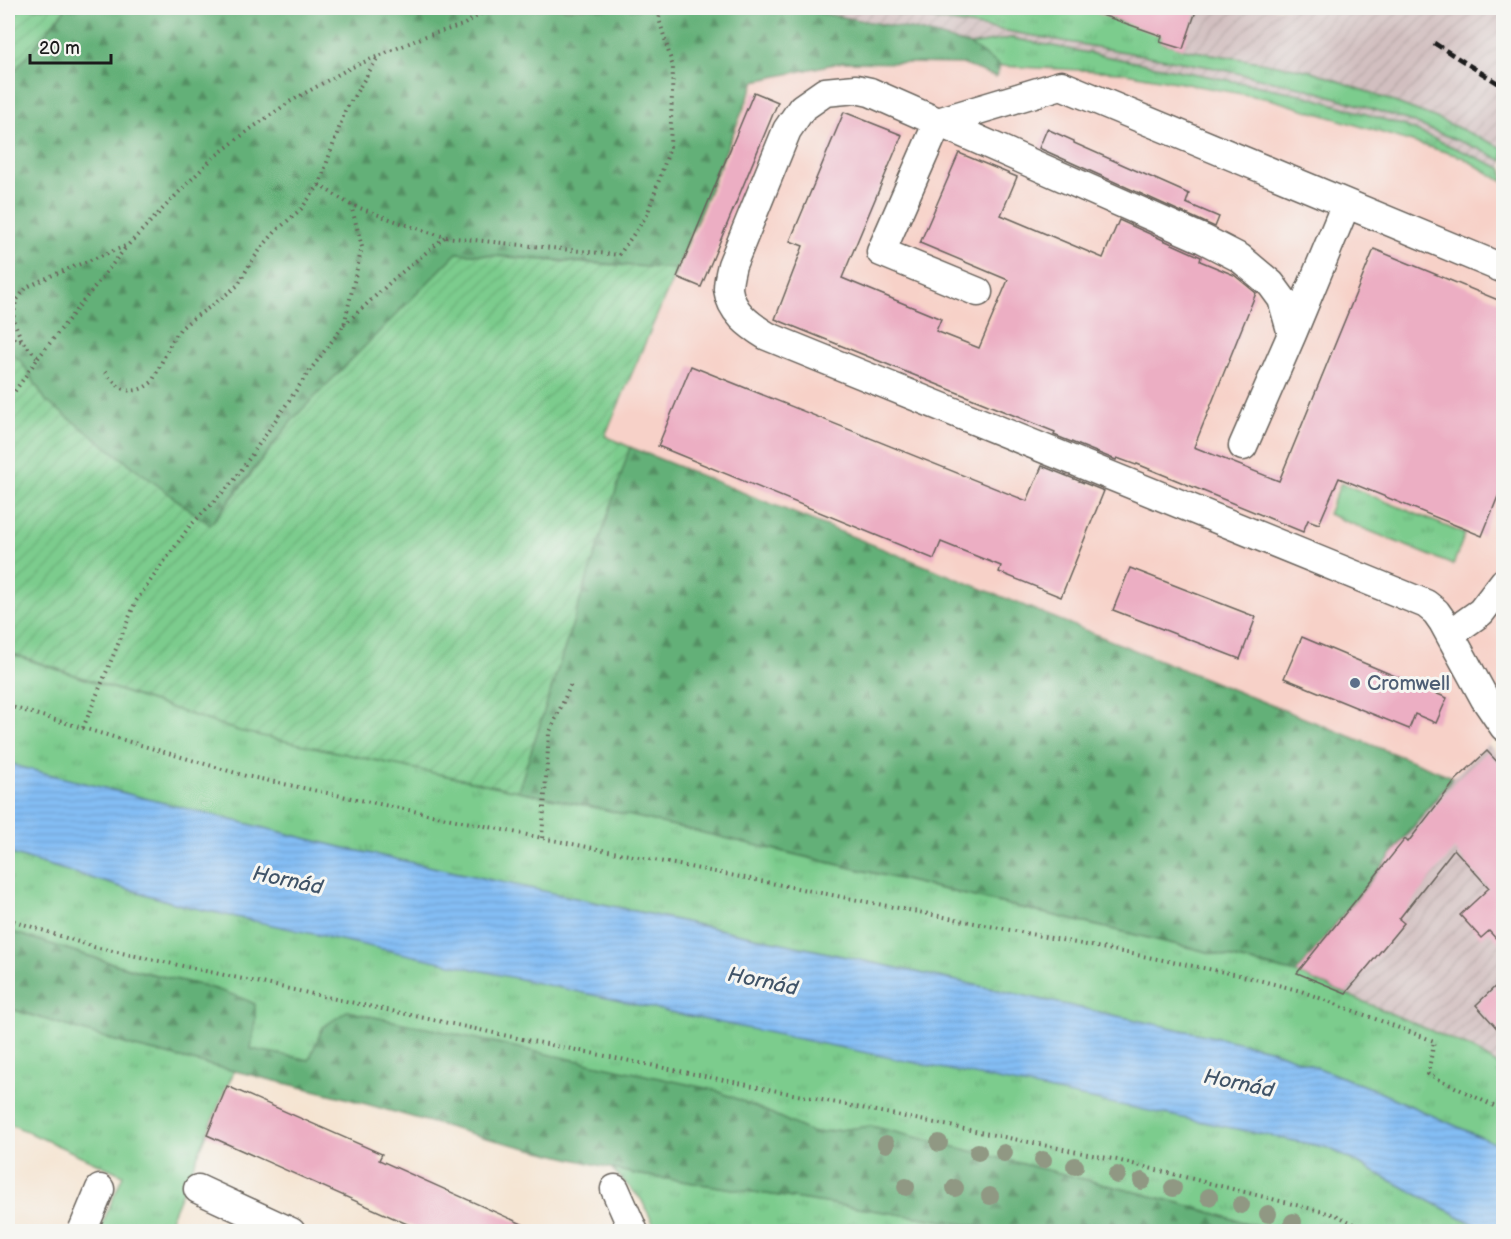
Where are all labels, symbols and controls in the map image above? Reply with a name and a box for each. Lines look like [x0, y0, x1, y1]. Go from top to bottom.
scale bar [30, 27, 111, 65]
text: 20 m [39, 38, 80, 59]
place label: Cromwell [1367, 672, 1450, 696]
marker: Cromwell [1348, 676, 1362, 690]
water label: Hornád [251, 861, 326, 900]
water label: Hornád [726, 962, 801, 1001]
water label: Hornád [1202, 1064, 1277, 1103]

